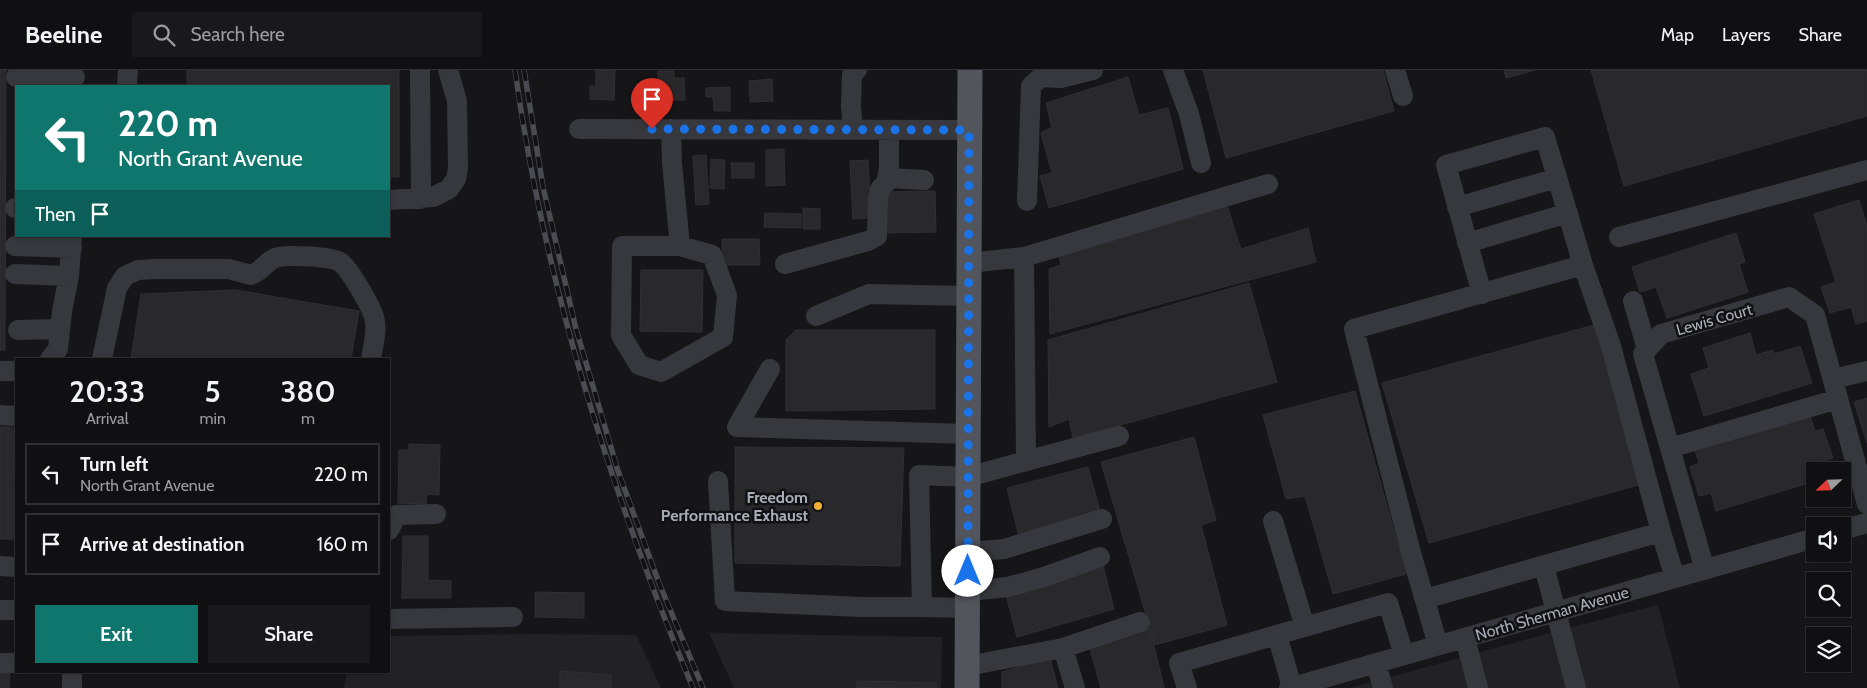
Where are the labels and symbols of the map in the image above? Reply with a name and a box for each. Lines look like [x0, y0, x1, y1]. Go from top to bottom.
pin [631, 78, 673, 129]
street label: Lewis Court [1674, 299, 1755, 339]
north arrow [1806, 462, 1851, 508]
place label: Freedom Performance Exhaust [661, 488, 808, 525]
marker: Freedom Performance Exhaust [812, 500, 824, 512]
position arrow [941, 544, 993, 596]
street label: North Sherman Avenue [1473, 582, 1631, 644]

